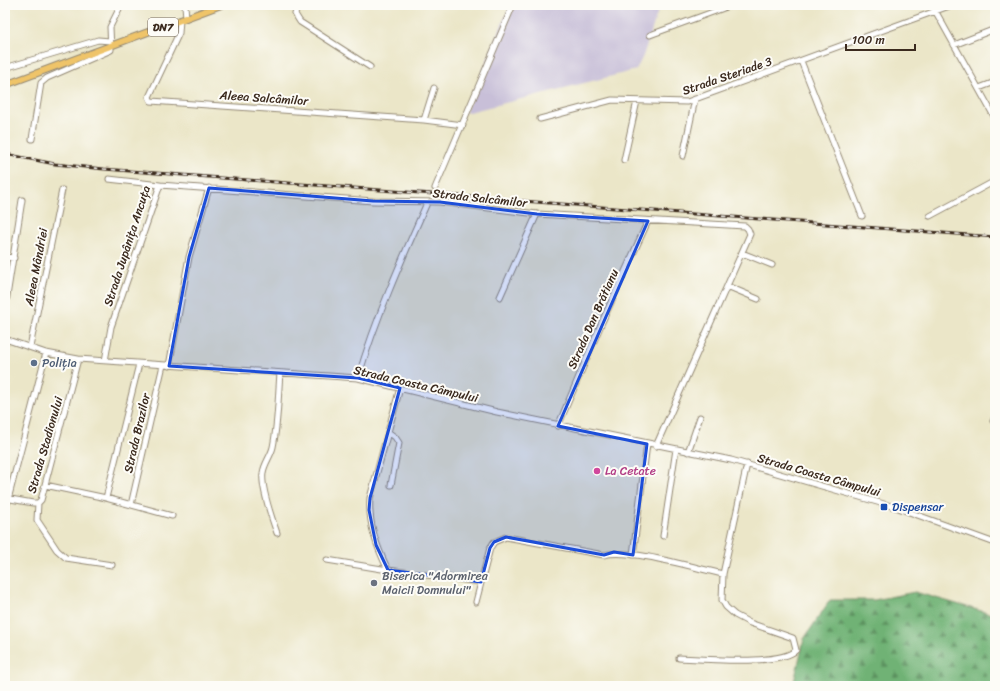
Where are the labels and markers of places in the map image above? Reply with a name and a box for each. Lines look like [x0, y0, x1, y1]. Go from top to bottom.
place label: Poliția [42, 352, 77, 374]
marker: Poliția [29, 358, 39, 368]
place label: La Cetate [605, 460, 656, 482]
marker: La Cetate [592, 466, 602, 476]
place label: Dispensar [892, 496, 945, 518]
marker: Dispensar [879, 502, 889, 512]
place label: Biserica "Adormirea Maicii Domnului" [382, 565, 489, 601]
marker: Biserica "Adormirea Maicii Domnului" [369, 578, 379, 588]

